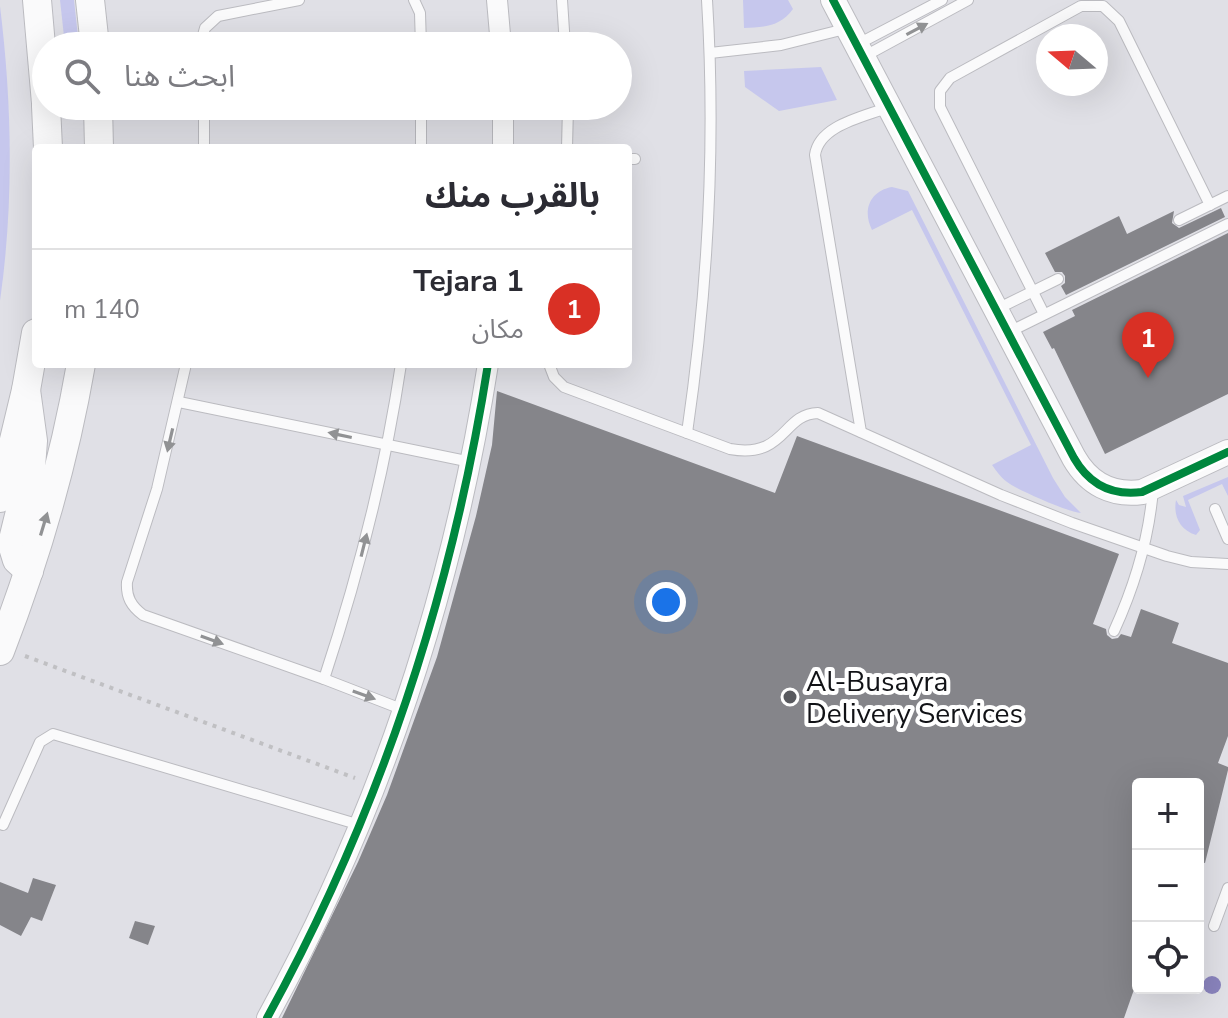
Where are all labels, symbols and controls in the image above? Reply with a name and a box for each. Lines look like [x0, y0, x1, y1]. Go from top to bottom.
one-way arrow [905, 22, 928, 35]
north arrow [1036, 24, 1108, 96]
search box [32, 32, 632, 120]
icon: search [60, 54, 104, 98]
text: ابحث هنا [124, 56, 235, 97]
text: بالقرب منك [425, 173, 600, 219]
text: Tejara 1 [413, 261, 524, 302]
text: 140 m [64, 292, 140, 327]
text: 1 [566, 292, 582, 327]
text: مكان [472, 312, 524, 347]
pin: 1 [1122, 312, 1174, 378]
one-way arrow [163, 428, 176, 453]
one-way arrow [327, 428, 352, 441]
one-way arrow [38, 512, 51, 536]
one-way arrow [359, 532, 371, 557]
your location [646, 582, 686, 622]
one-way arrow [200, 634, 224, 646]
place label: Al-Busayra Delivery Services [806, 663, 1023, 733]
marker: Al-Busayra Delivery Services [781, 688, 799, 706]
one-way arrow [353, 689, 377, 702]
map controls [1132, 778, 1204, 994]
button: + [1132, 778, 1204, 850]
button: − [1132, 850, 1204, 922]
button: locate [1132, 922, 1204, 994]

